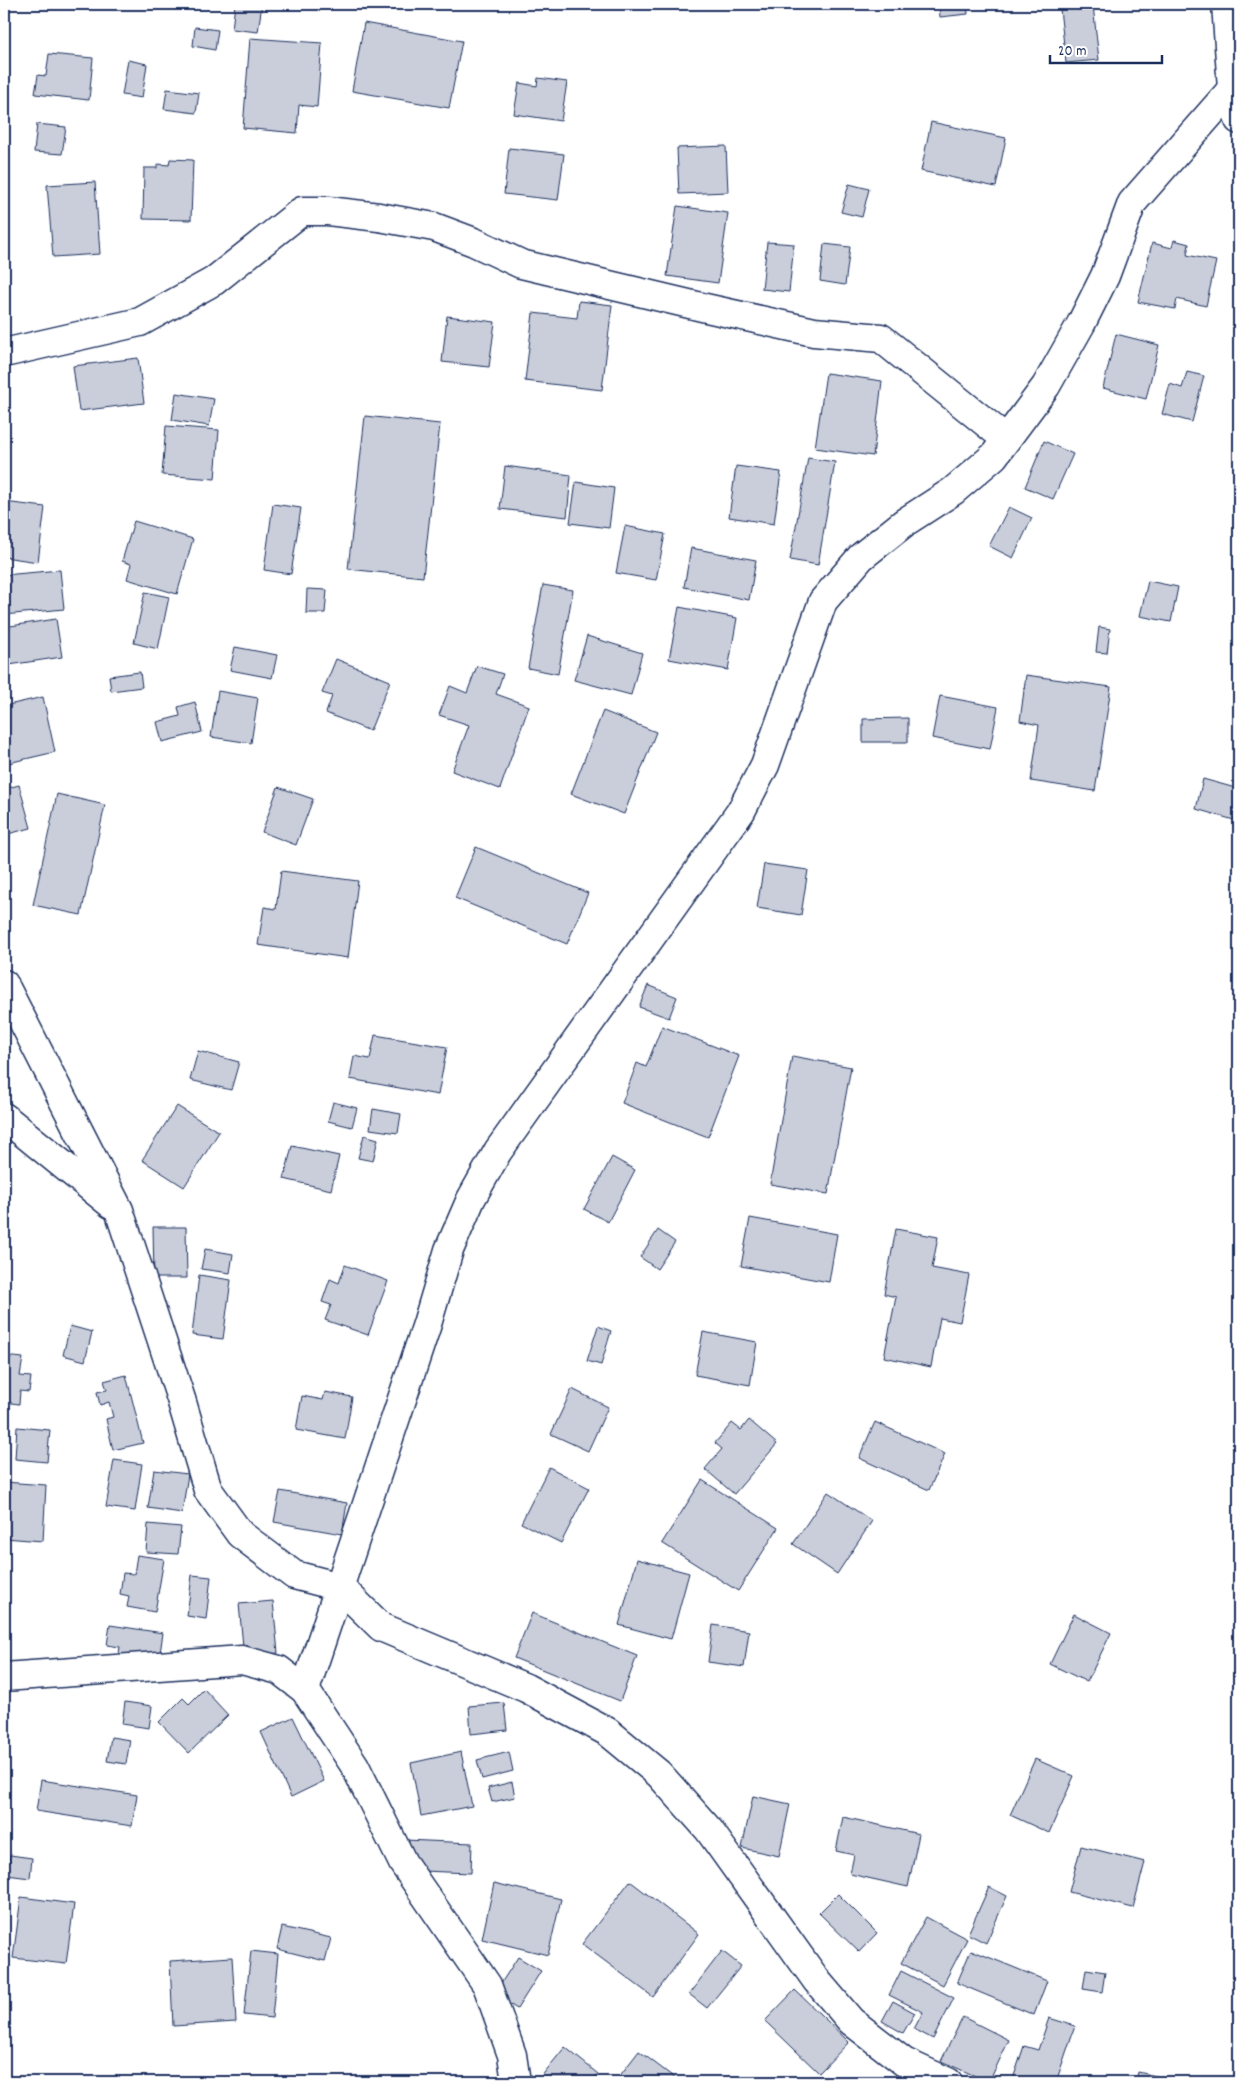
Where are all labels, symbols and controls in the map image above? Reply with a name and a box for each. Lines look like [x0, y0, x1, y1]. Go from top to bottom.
scale bar [1050, 32, 1163, 64]
text: 20 m [1058, 41, 1086, 63]

